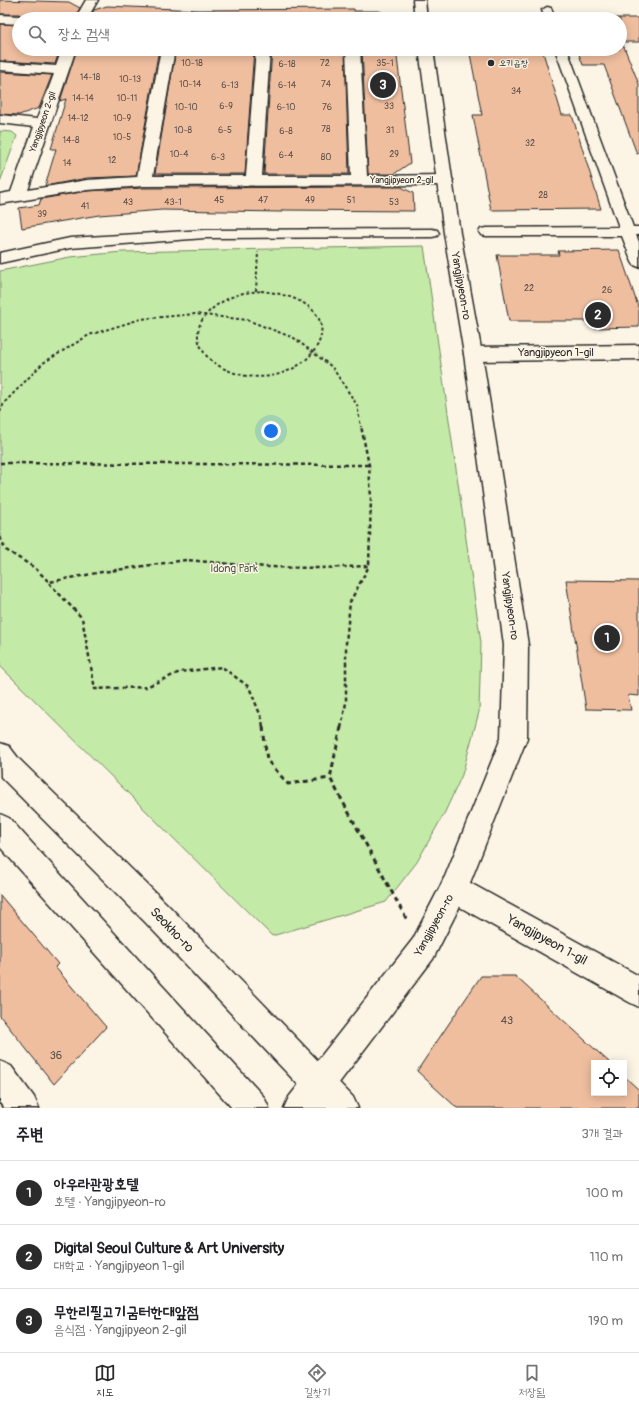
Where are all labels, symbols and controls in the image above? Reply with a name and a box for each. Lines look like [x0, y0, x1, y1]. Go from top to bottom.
search box [12, 12, 627, 56]
icon: search [26, 23, 48, 45]
text: 장소 검색 [58, 25, 110, 44]
house number: 10-18 [181, 58, 203, 69]
house number: 72 [320, 58, 330, 69]
house number: 35-1 [376, 58, 394, 69]
marker: 오키곱창 [486, 58, 496, 68]
place label: 오키곱창 [499, 58, 529, 69]
house number: 6-18 [278, 59, 296, 70]
pin: 3 [370, 70, 396, 100]
house number: 14-18 [80, 72, 101, 83]
house number: 10-13 [119, 74, 141, 85]
house number: 10-14 [179, 79, 202, 90]
house number: 74 [321, 79, 332, 90]
house number: 6-13 [221, 80, 239, 91]
house number: 6-14 [278, 80, 297, 91]
house number: 34 [511, 86, 522, 97]
street label: Yangjipyeon 2-gil [27, 90, 59, 155]
house number: 14-14 [72, 93, 94, 104]
house number: 10-11 [117, 93, 137, 104]
house number: 6-9 [219, 101, 233, 112]
house number: 33 [384, 101, 394, 112]
house number: 10-10 [174, 102, 198, 113]
house number: 6-10 [277, 102, 295, 113]
house number: 76 [322, 102, 332, 113]
house number: 14-12 [67, 113, 89, 124]
house number: 10-9 [113, 113, 131, 124]
house number: 78 [321, 124, 331, 135]
house number: 10-8 [174, 125, 192, 136]
house number: 6-5 [218, 125, 232, 136]
house number: 31 [386, 125, 394, 136]
house number: 6-8 [279, 126, 293, 137]
house number: 10-5 [113, 132, 131, 143]
house number: 14-8 [62, 135, 80, 146]
house number: 32 [525, 138, 535, 149]
house number: 10-4 [170, 149, 189, 160]
house number: 29 [389, 149, 399, 160]
house number: 6-4 [279, 150, 294, 161]
house number: 6-3 [211, 152, 225, 163]
house number: 80 [321, 152, 331, 163]
house number: 12 [108, 155, 116, 166]
house number: 14 [63, 158, 72, 169]
street label: Yangjipyeon 2-gil [369, 175, 434, 186]
house number: 28 [538, 190, 548, 201]
house number: 45 [214, 195, 224, 206]
house number: 47 [258, 195, 268, 206]
house number: 49 [305, 195, 315, 206]
house number: 51 [347, 195, 355, 206]
house number: 43 [123, 197, 133, 208]
house number: 43-1 [164, 197, 182, 208]
house number: 53 [389, 197, 399, 208]
house number: 41 [81, 201, 89, 212]
house number: 39 [37, 209, 47, 220]
street label: Yangjipyeon-ro [448, 250, 473, 321]
house number: 22 [524, 283, 534, 294]
house number: 26 [602, 285, 612, 296]
pin: 2 [585, 300, 611, 330]
street label: Yangjipyeon 1-gil [517, 346, 594, 359]
your location [261, 421, 281, 441]
park label: Idong Park [210, 562, 258, 575]
street label: Yangjipyeon-ro [499, 570, 521, 641]
pin: 1 [594, 623, 620, 653]
street label: Yangjipyeon-ro [411, 892, 456, 959]
street label: Seokho-ro [147, 904, 197, 956]
street label: Yangjipyeon 1-gil [503, 911, 590, 969]
house number: 43 [501, 1014, 513, 1027]
house number: 36 [50, 1049, 62, 1062]
map controls [591, 1060, 627, 1096]
button: locate [591, 1060, 627, 1096]
text: 주변 [16, 1124, 43, 1145]
text: 3개 결과 [582, 1126, 623, 1142]
text: 아우라관광호텔 [54, 1175, 139, 1194]
text: 1 [26, 1185, 32, 1201]
text: 100 m [586, 1185, 623, 1201]
text: 호텔 · Yangjipyeon-ro [54, 1194, 166, 1210]
text: Digital Seoul Culture & Art University [54, 1239, 284, 1258]
text: 2 [25, 1249, 33, 1265]
text: 110 m [590, 1249, 623, 1265]
text: 대학교 · Yangjipyeon 1-gil [54, 1258, 185, 1274]
text: 무한리필고기굼터한대앞점 [54, 1303, 199, 1322]
text: 3 [25, 1313, 33, 1329]
text: 190 m [588, 1313, 623, 1329]
text: 음식점 · Yangjipyeon 2-gil [54, 1322, 187, 1338]
tab: 지도 [94, 1362, 116, 1400]
tab: 길찾기 [304, 1362, 330, 1400]
tab: 저장됨 [518, 1362, 545, 1400]

